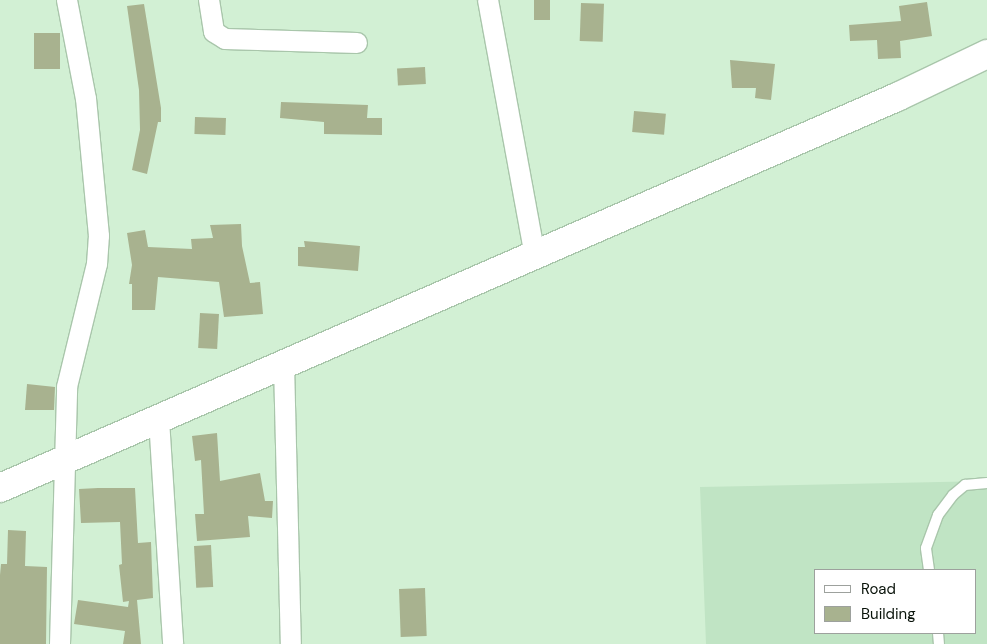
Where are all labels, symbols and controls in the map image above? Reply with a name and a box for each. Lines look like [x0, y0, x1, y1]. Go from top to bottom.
legend [814, 569, 977, 634]
text: Road [861, 579, 896, 599]
text: Building [861, 604, 916, 624]

